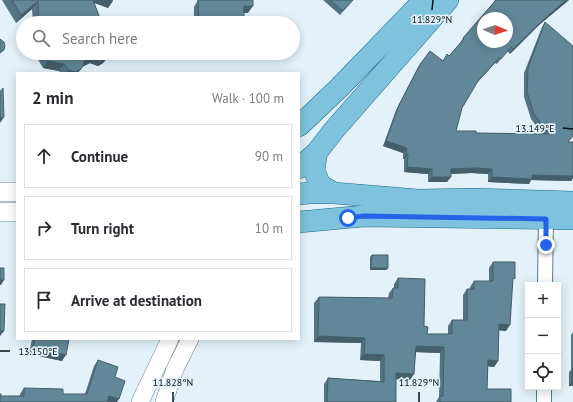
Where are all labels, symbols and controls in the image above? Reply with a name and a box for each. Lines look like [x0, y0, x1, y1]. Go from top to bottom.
north arrow [477, 12, 513, 48]
text: 11.829°N [412, 13, 452, 26]
search box [16, 16, 300, 60]
icon: search [30, 27, 52, 49]
text: Search here [62, 29, 138, 48]
text: 2 min [32, 87, 73, 109]
text: Walk · 100 m [212, 90, 284, 107]
text: 13.149°E [516, 122, 555, 135]
icon: ahead [33, 145, 55, 167]
text: Continue [71, 147, 128, 166]
text: 90 m [255, 148, 283, 165]
route start [339, 209, 357, 227]
icon: right [33, 217, 55, 239]
text: Turn right [71, 219, 134, 238]
text: 10 m [255, 220, 283, 237]
route end [537, 236, 555, 254]
map controls [525, 282, 561, 390]
button: + [525, 282, 561, 318]
icon: arrive [33, 289, 55, 311]
text: Arrive at destination [71, 291, 202, 310]
button: − [525, 318, 561, 354]
text: 13.150°E [19, 345, 58, 358]
button: locate [525, 354, 561, 390]
text: 11.828°N [153, 376, 193, 389]
text: 11.829°N [399, 376, 439, 389]

